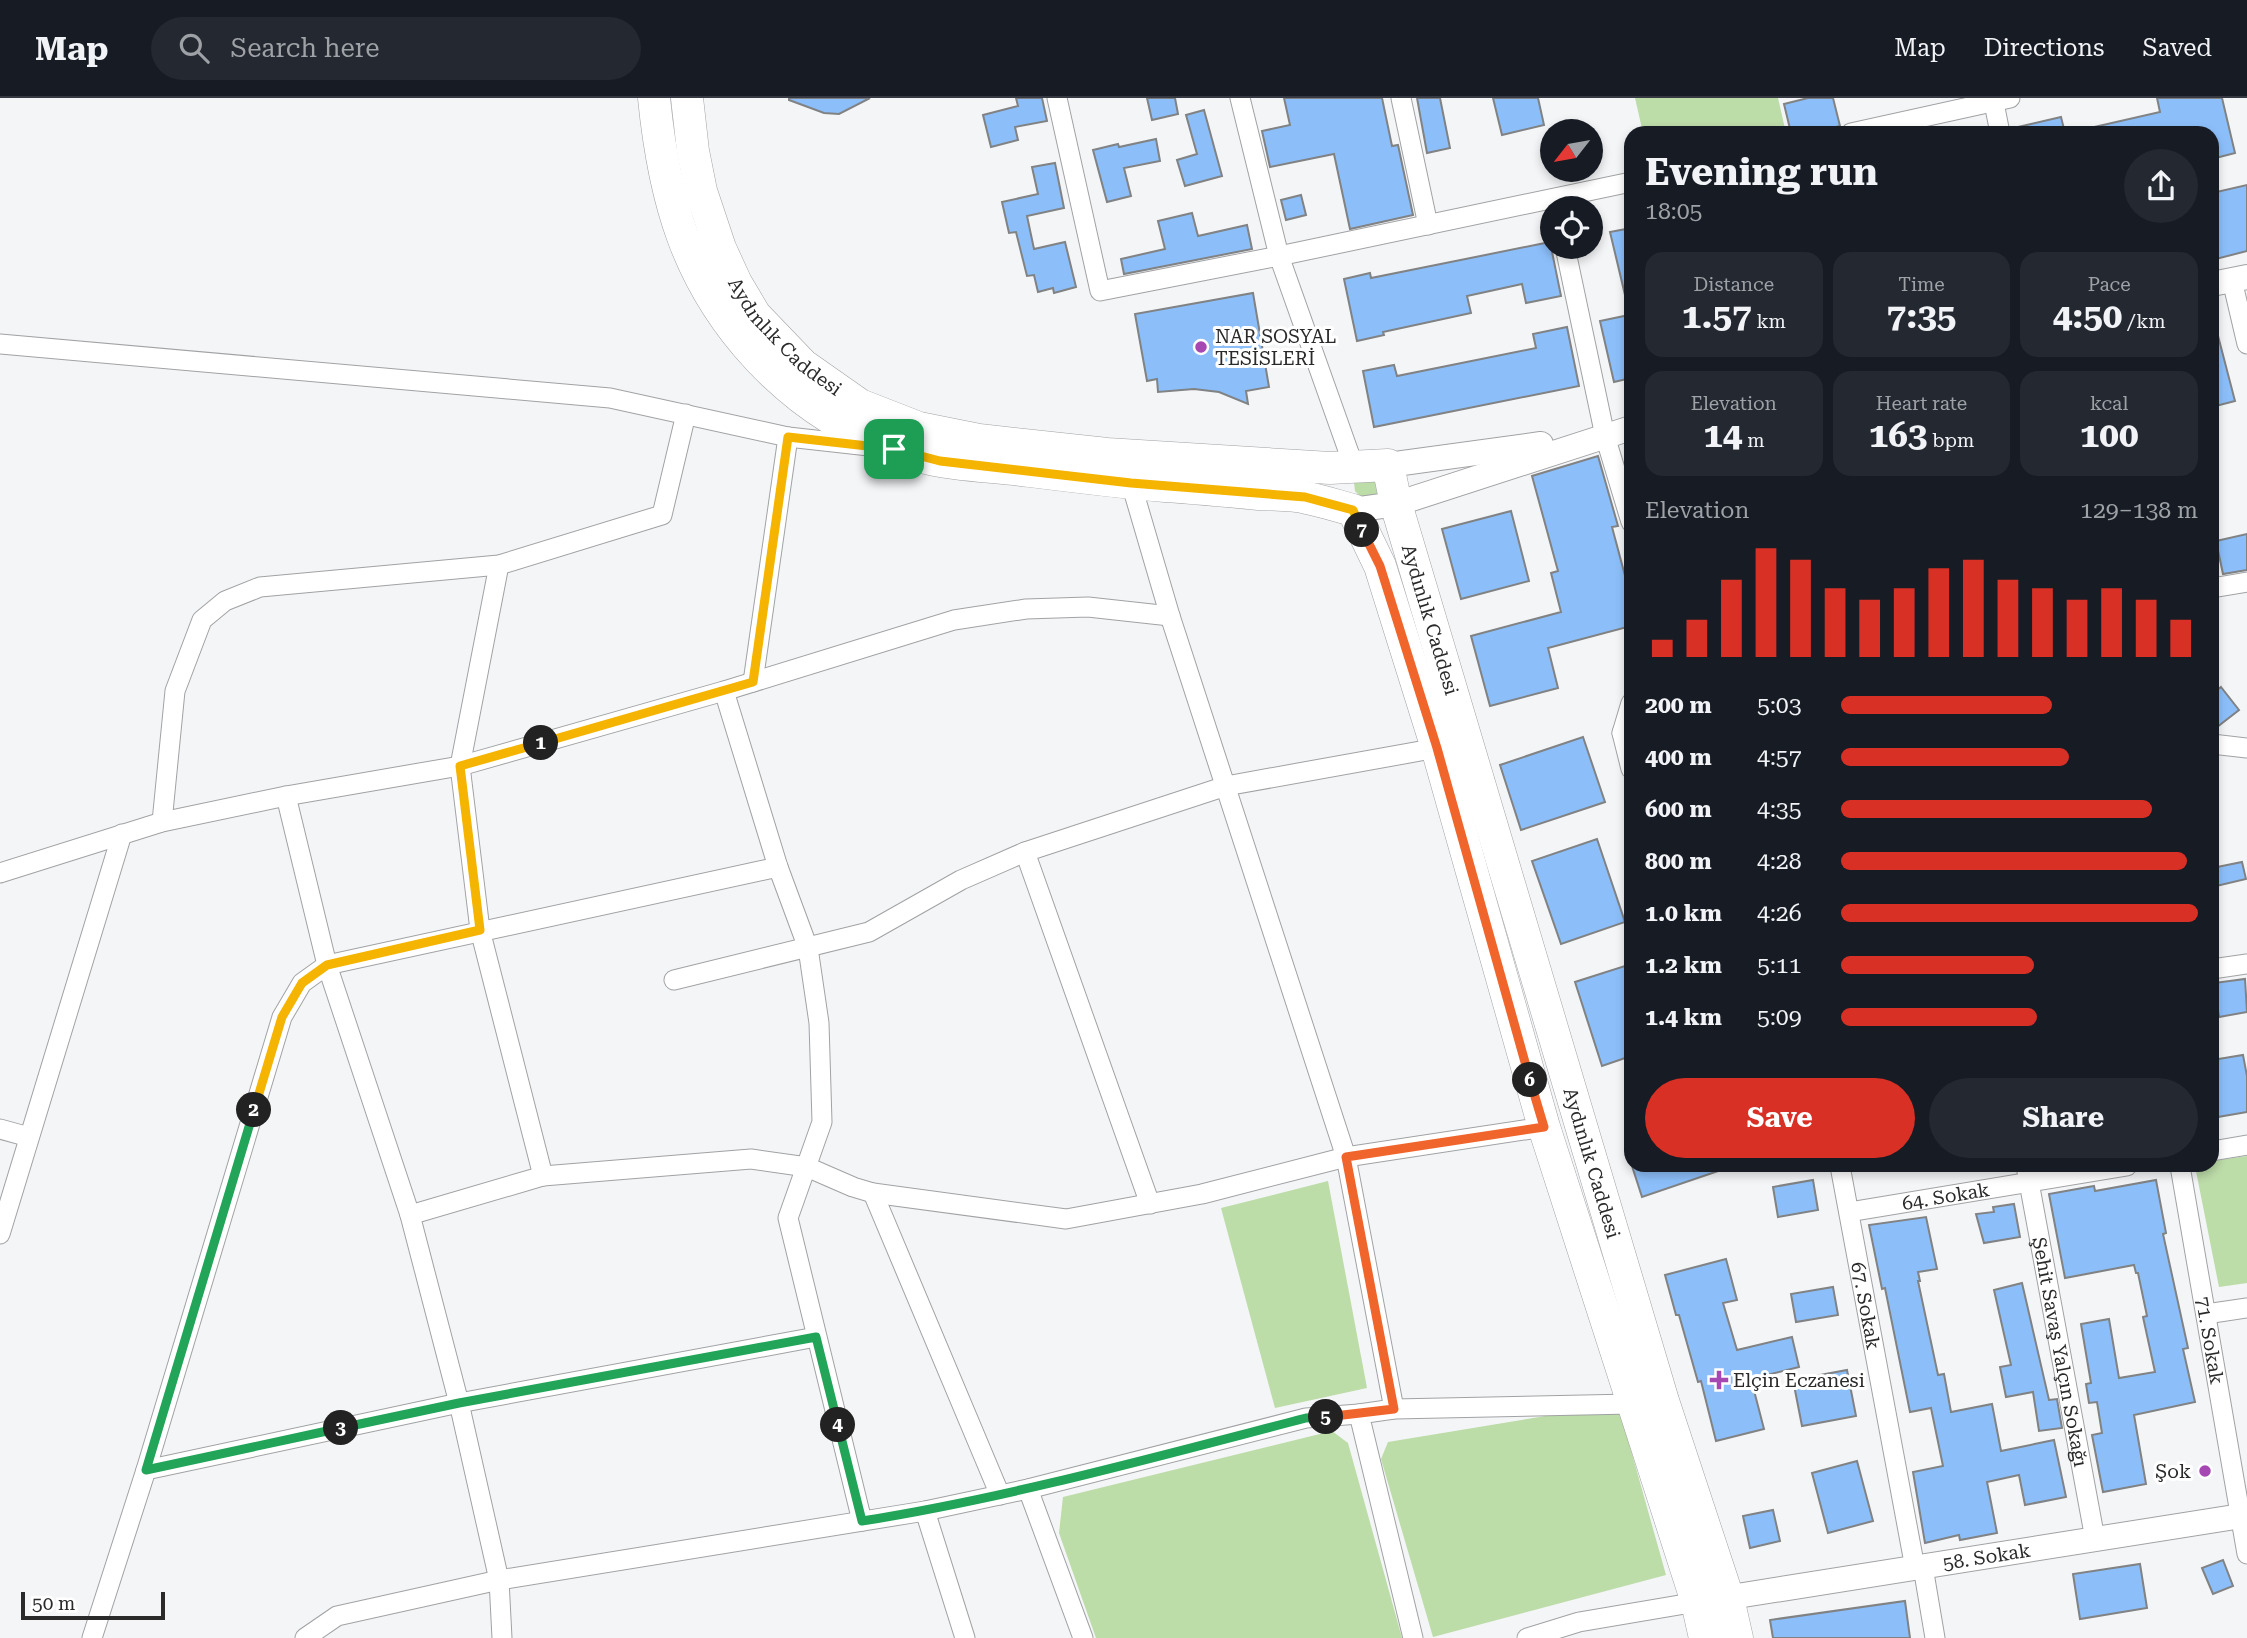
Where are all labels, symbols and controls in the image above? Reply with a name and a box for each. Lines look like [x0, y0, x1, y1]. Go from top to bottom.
search box [151, 17, 641, 80]
text: Map [35, 29, 109, 68]
icon: search [175, 29, 213, 67]
text: Search here [231, 33, 380, 63]
text: Map [1894, 34, 1946, 62]
text: Directions [1984, 34, 2104, 62]
text: Saved [2142, 34, 2212, 62]
north arrow [1540, 119, 1603, 182]
map controls [1540, 119, 1603, 259]
button: share [2124, 149, 2198, 223]
text: Evening run [1645, 150, 1878, 194]
button: locate [1540, 196, 1603, 259]
text: 18:05 [1645, 198, 1702, 225]
street label: Aydınlık Caddesi [724, 273, 846, 400]
text: Distance [1694, 273, 1774, 296]
text: Time [1898, 273, 1945, 296]
text: Pace [2088, 273, 2131, 296]
text: 1.57 [1682, 296, 1752, 337]
text: 7:35 [1887, 296, 1956, 337]
text: 4:50 [2053, 296, 2122, 337]
text: km [1752, 310, 1786, 333]
text: /km [2122, 310, 2166, 333]
place label: NAR SOSYAL TESİSLERİ [1215, 325, 1336, 370]
marker: NAR SOSYAL TESİSLERİ [1193, 339, 1209, 355]
text: Elevation [1691, 392, 1777, 415]
text: Heart rate [1876, 392, 1967, 415]
text: kcal [2090, 392, 2128, 415]
text: 14 [1703, 415, 1742, 456]
text: 163 [1869, 415, 1927, 456]
text: 100 [2080, 415, 2139, 456]
pin [864, 419, 924, 479]
text: m [1742, 429, 1765, 452]
text: bpm [1927, 429, 1974, 452]
icon: arrive [875, 430, 913, 468]
text: Elevation [1645, 497, 1749, 524]
text: 129–138 m [2080, 497, 2198, 524]
pin: 7 [1344, 512, 1380, 548]
text: 7 [1356, 518, 1367, 541]
street label: Aydınlık Caddesi [1397, 541, 1464, 698]
text: 200 m [1645, 692, 1712, 719]
text: 5:03 [1757, 692, 1802, 719]
pin: 1 [524, 726, 558, 760]
text: 1 [535, 731, 546, 754]
text: 400 m [1645, 744, 1712, 771]
text: 4:57 [1757, 744, 1802, 771]
text: 600 m [1645, 796, 1712, 823]
text: 4:35 [1757, 796, 1802, 823]
text: 800 m [1645, 848, 1712, 875]
text: 4:28 [1757, 848, 1802, 875]
text: 1.0 km [1645, 900, 1722, 927]
text: 4:26 [1757, 900, 1802, 927]
text: 1.2 km [1645, 952, 1722, 979]
text: 5:11 [1757, 952, 1802, 979]
text: 1.4 km [1645, 1004, 1722, 1031]
text: 5:09 [1757, 1004, 1802, 1031]
pin: 6 [1512, 1062, 1548, 1098]
text: 6 [1524, 1068, 1535, 1091]
button: Save [1645, 1078, 1915, 1158]
button: Share [1929, 1078, 2198, 1158]
street label: Aydınlık Caddesi [1559, 1085, 1625, 1241]
pin: 2 [236, 1093, 272, 1128]
text: 2 [248, 1098, 259, 1121]
street label: 64. Sokak [1900, 1177, 1991, 1215]
street label: Şehit Savaş Yalçın Sokağı [2028, 1235, 2093, 1469]
street label: 67. Sokak [1847, 1260, 1885, 1351]
street label: 71. Sokak [2191, 1295, 2229, 1386]
place label: Elçin Eczanesi [1733, 1369, 1865, 1392]
marker: Elçin Eczanesi [1711, 1372, 1727, 1388]
pin: 5 [1308, 1400, 1344, 1434]
text: 5 [1320, 1405, 1331, 1428]
pin: 4 [820, 1408, 856, 1442]
pin: 3 [324, 1410, 358, 1446]
text: 4 [832, 1413, 843, 1436]
text: 3 [335, 1416, 346, 1439]
place label: Şok [2155, 1460, 2191, 1483]
marker: Şok [2197, 1463, 2213, 1479]
street label: 58. Sokak [1941, 1538, 2032, 1575]
scale bar [21, 1589, 164, 1621]
text: 50 m [32, 1592, 75, 1615]

